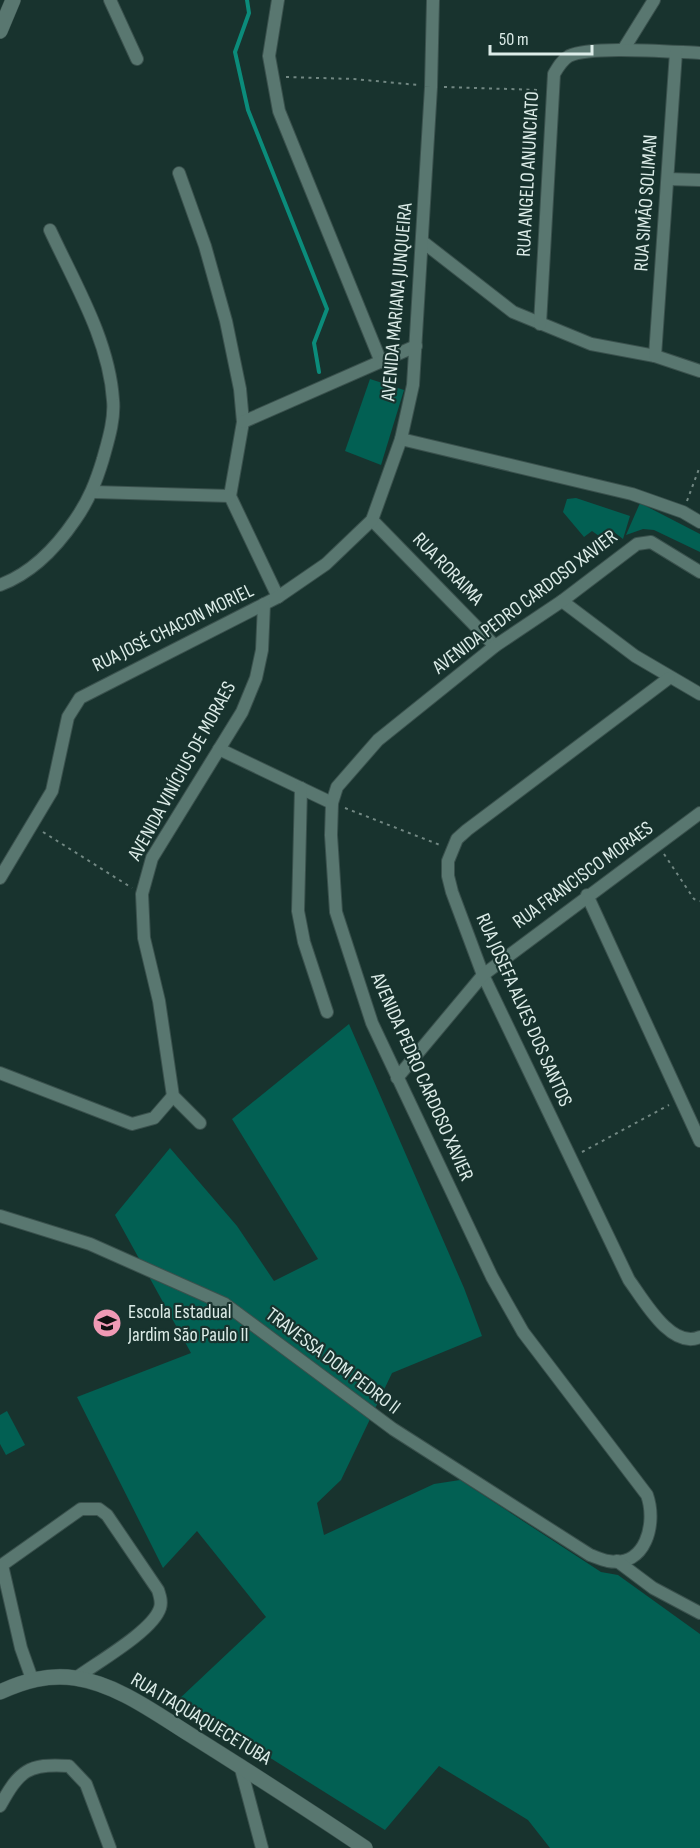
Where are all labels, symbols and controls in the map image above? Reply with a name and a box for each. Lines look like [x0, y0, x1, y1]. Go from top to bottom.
scale bar [490, 18, 592, 56]
text: 50 m [499, 29, 529, 50]
street label: RUA ANGELO ANUNCIATO [512, 91, 544, 257]
street label: RUA SIMÃO SOLIMAN [629, 134, 663, 272]
street label: AVENIDA MARIANA JUNQUEIRA [376, 201, 418, 403]
street label: AVENIDA PEDRO CARDOSO XAVIER [427, 525, 622, 680]
street label: RUA RORAIMA [408, 528, 489, 611]
street label: RUA JOSÉ CHACON MORIEL [89, 578, 258, 677]
street label: AVENIDA VINÍCIUS DE MORAES [122, 677, 241, 866]
street label: RUA FRANCISCO MORAES [508, 816, 658, 934]
street label: RUA JOSEFA ALVES DOS SANTOS [471, 910, 577, 1110]
street label: AVENIDA PEDRO CARDOSO XAVIER [365, 968, 479, 1185]
place label: Escola Estadual Jardim São Paulo II [127, 1300, 249, 1347]
street label: TRAVESSA DOM PEDRO II [261, 1303, 405, 1419]
school or university icon: Escola Estadual Jardim São Paulo II [91, 1307, 123, 1339]
street label: RUA ITAQUAQUECETUBA [126, 1668, 276, 1771]

